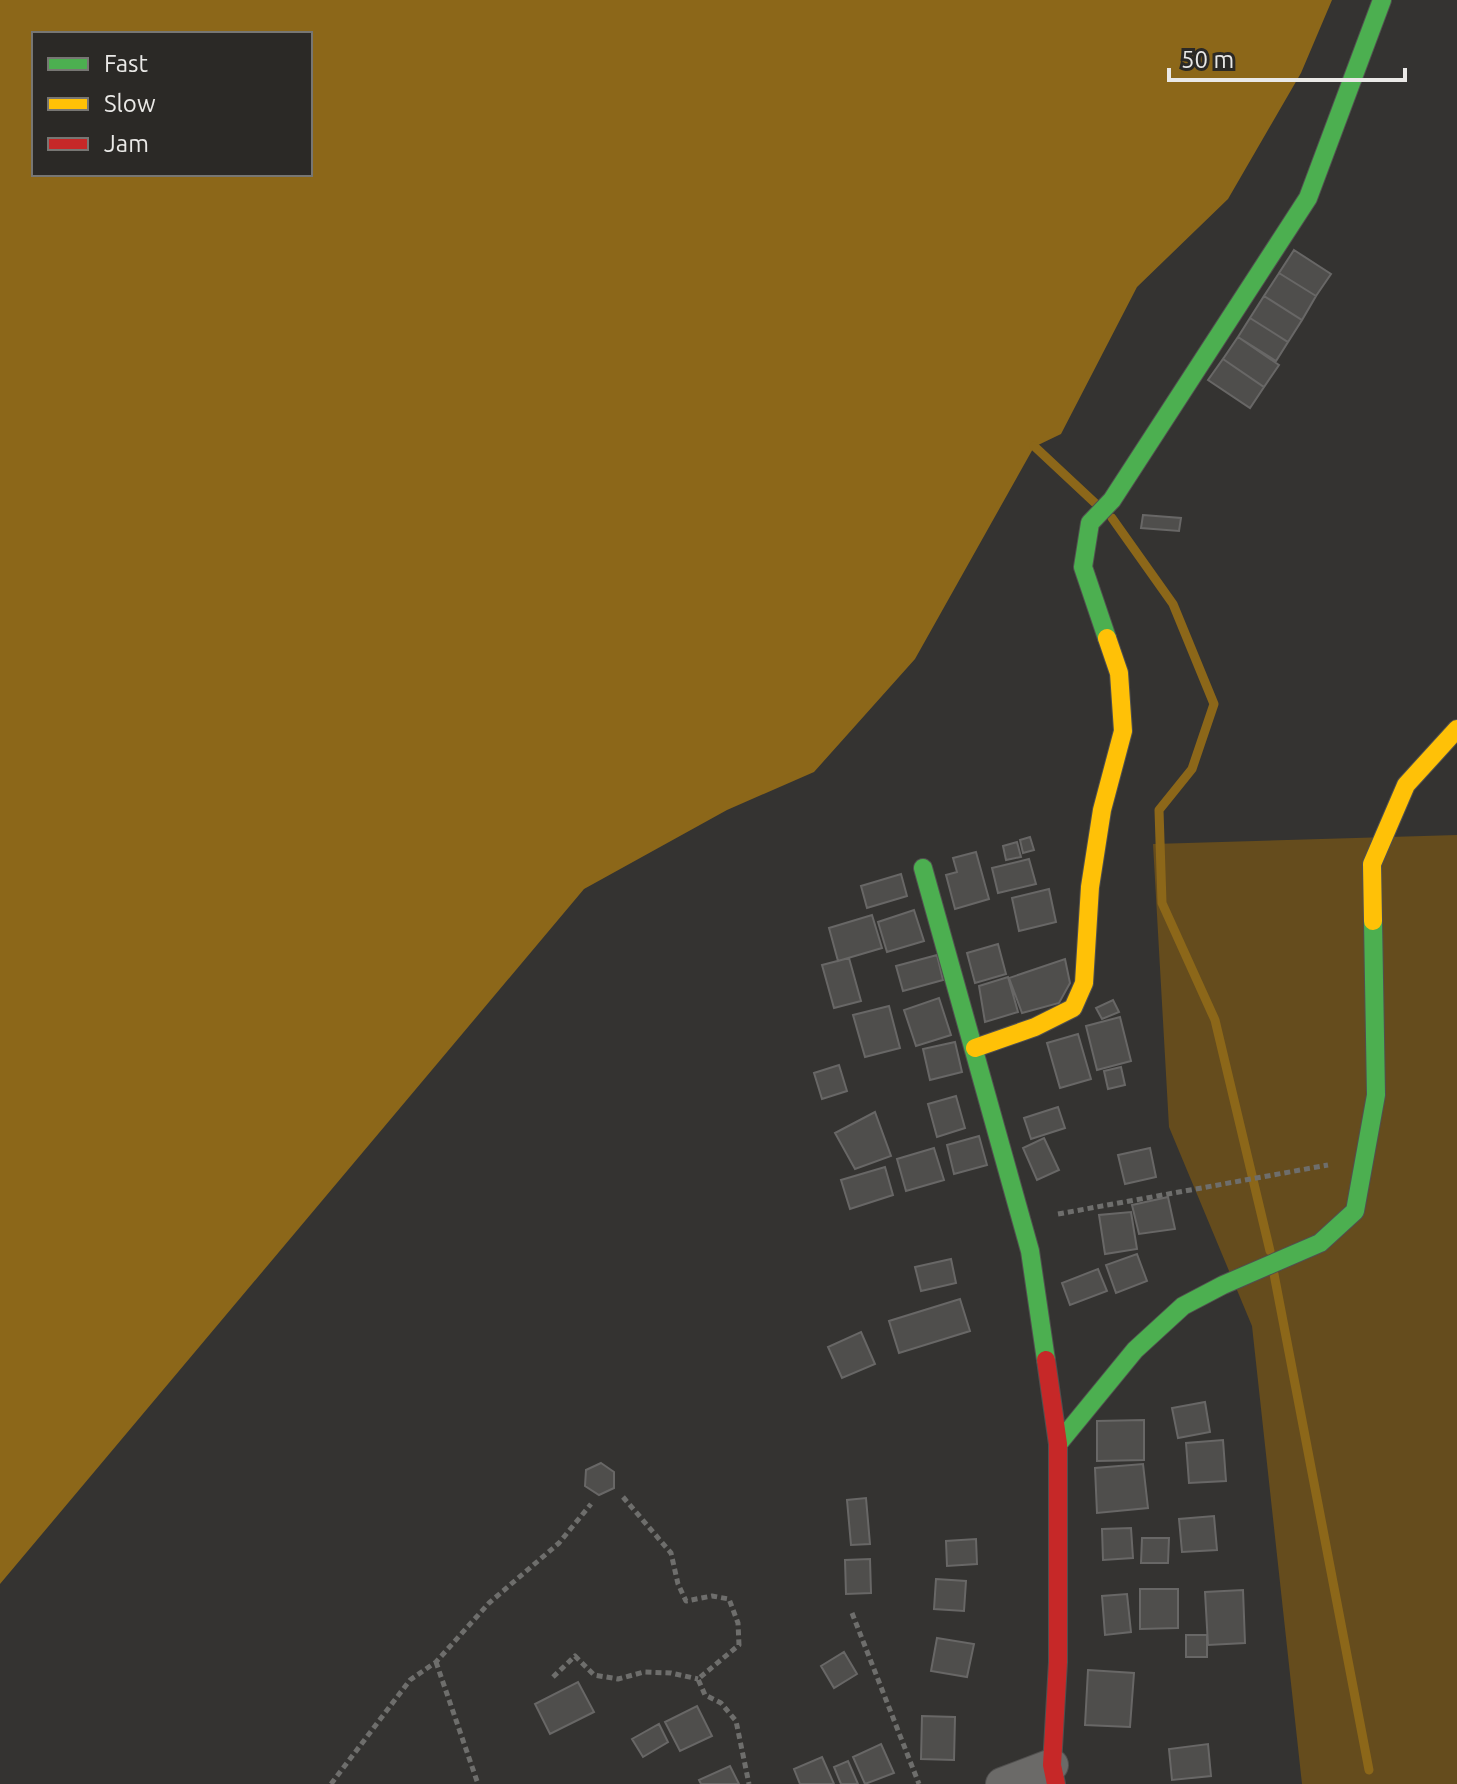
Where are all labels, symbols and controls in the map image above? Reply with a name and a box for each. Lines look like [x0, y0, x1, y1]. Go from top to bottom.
legend [32, 32, 312, 176]
scale bar [1169, 32, 1405, 82]
text: 50 m [1181, 46, 1234, 73]
text: Fast [104, 50, 148, 77]
text: Slow [104, 90, 156, 117]
text: Jam [104, 130, 149, 157]

